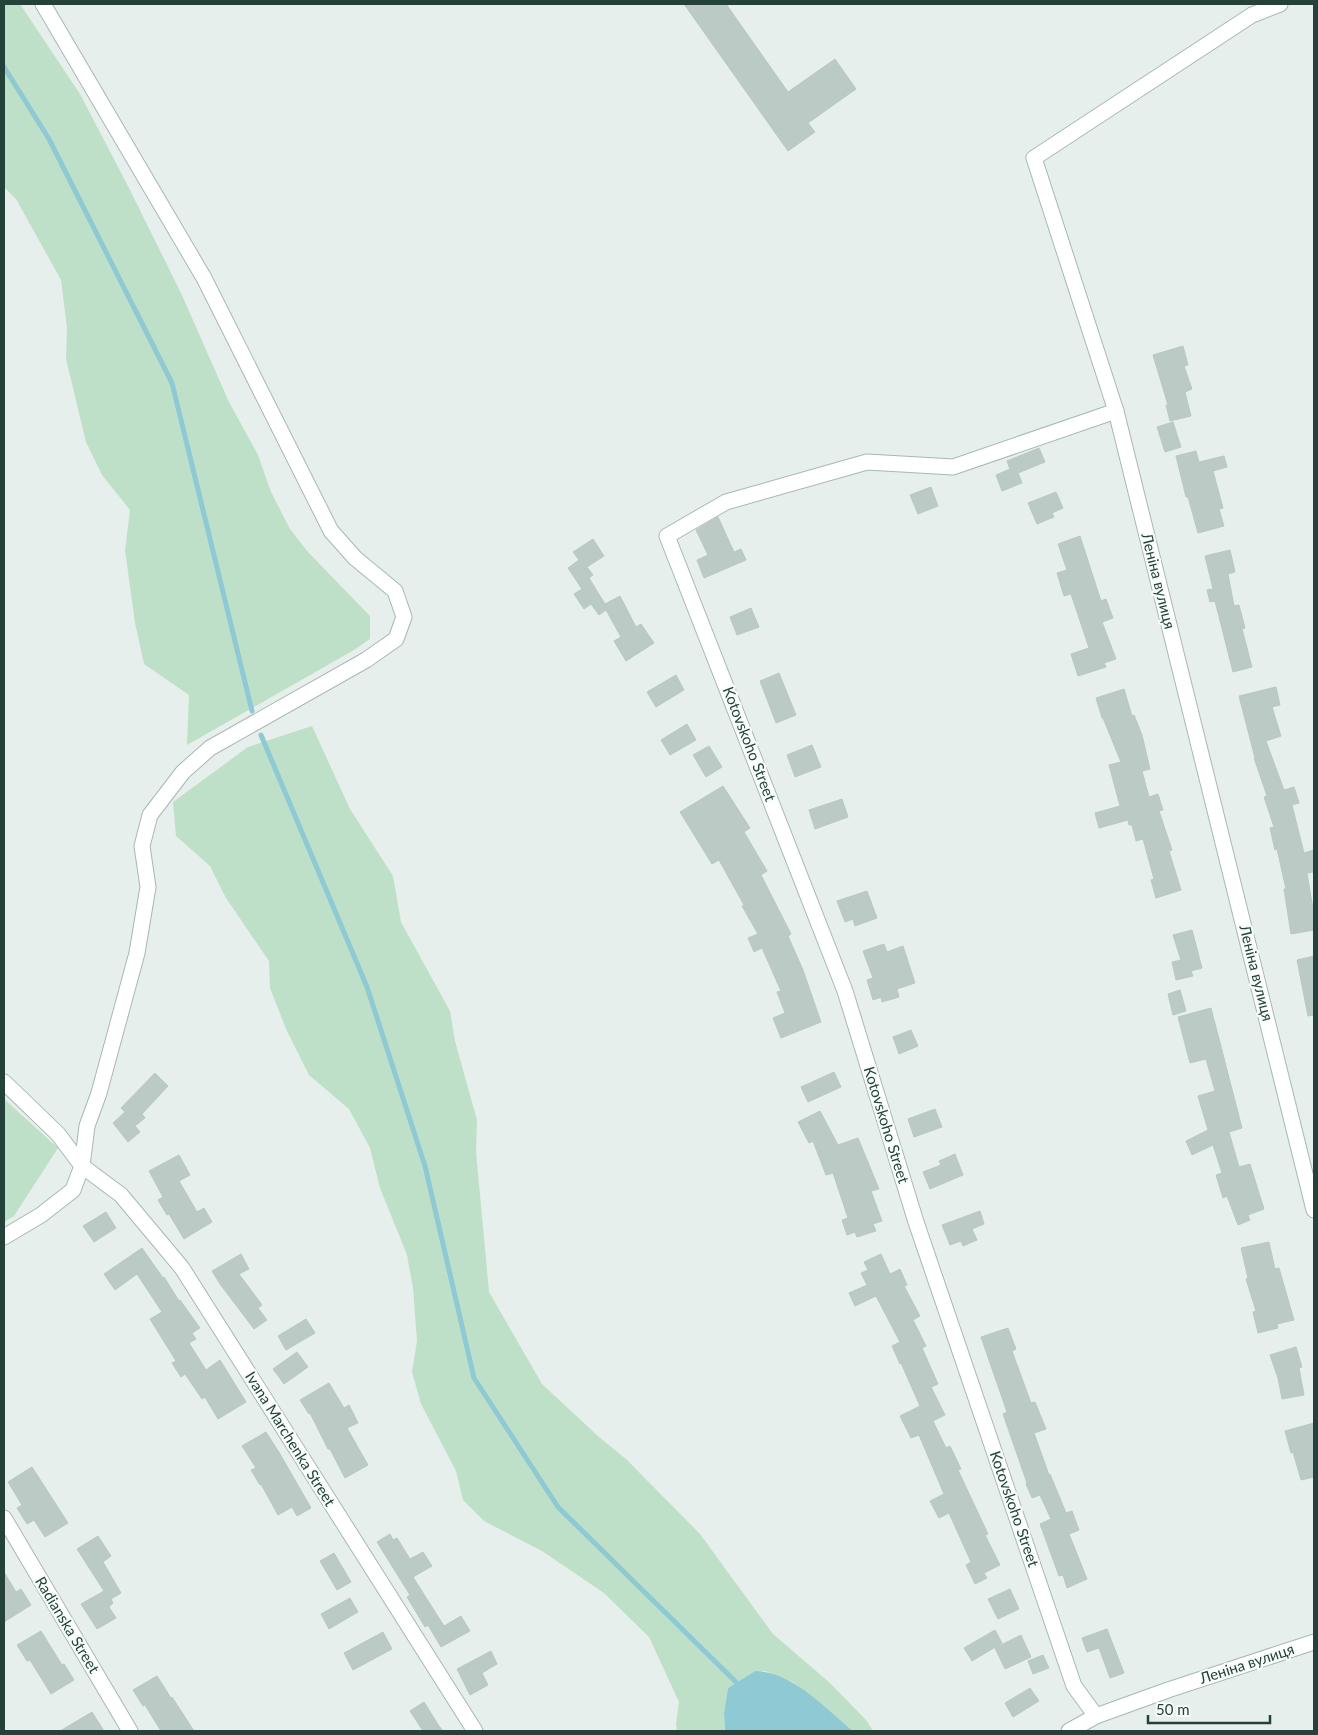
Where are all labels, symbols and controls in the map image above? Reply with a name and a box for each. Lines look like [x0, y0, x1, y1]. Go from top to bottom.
street label: Леніна вулиця [1138, 530, 1180, 631]
street label: Kotovskoho Street [720, 684, 780, 804]
street label: Леніна вулиця [1236, 922, 1278, 1023]
street label: Kotovskoho Street [861, 1064, 913, 1186]
street label: Ivana Marchenka Street [242, 1368, 340, 1510]
street label: Kotovskoho Street [987, 1448, 1043, 1570]
street label: Radianska Street [32, 1573, 104, 1677]
street label: Леніна вулиця [1196, 1639, 1296, 1687]
scale bar [1148, 1692, 1270, 1724]
text: 50 m [1156, 1700, 1190, 1718]

